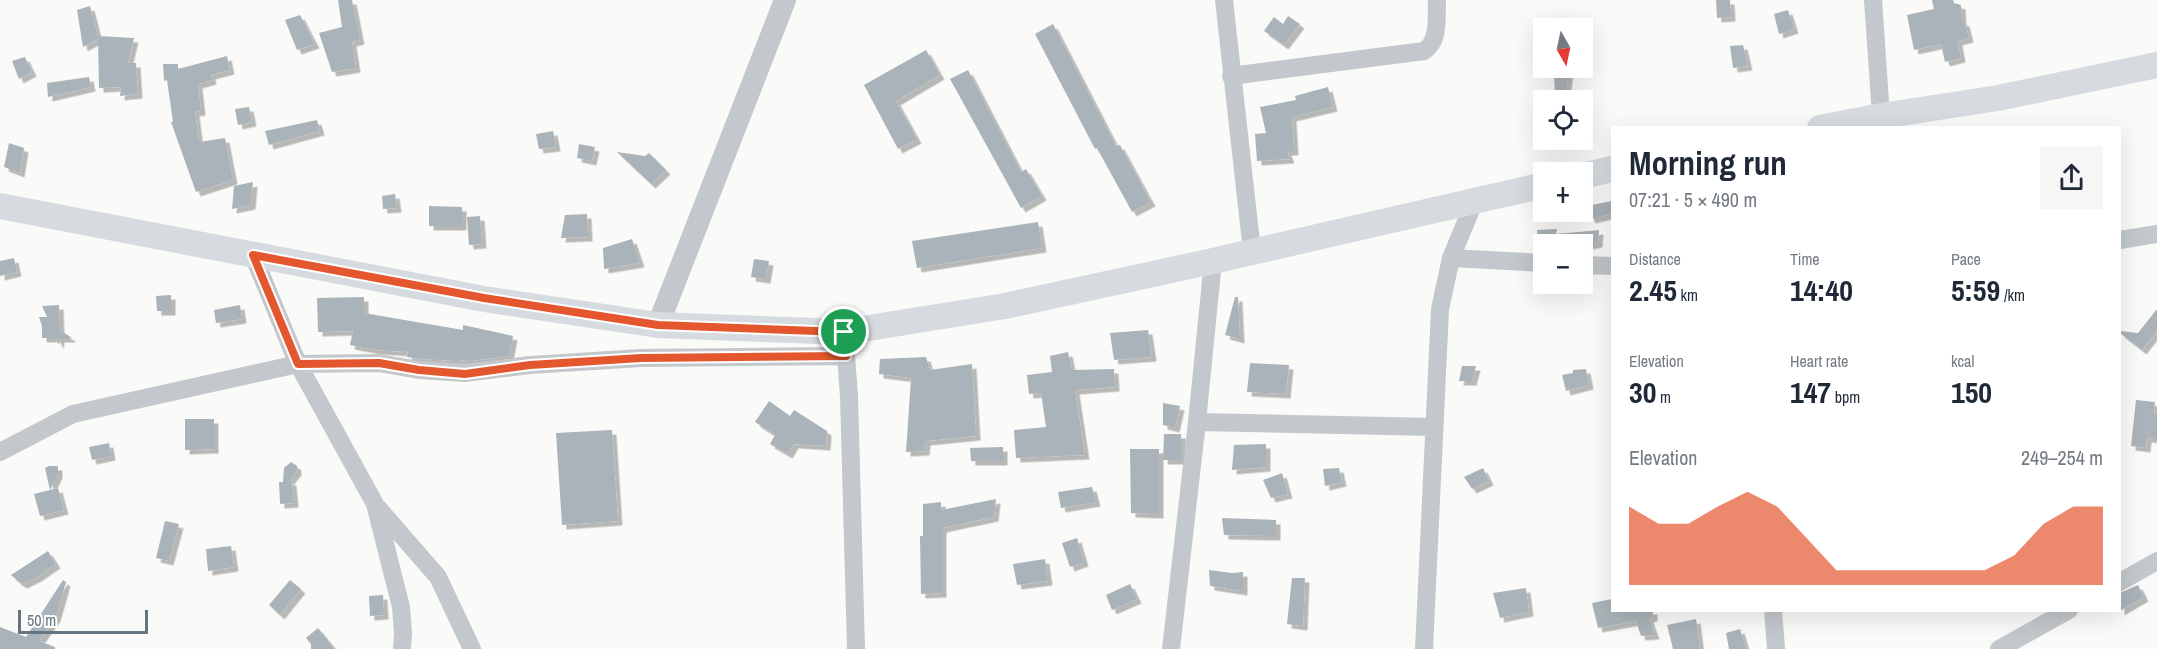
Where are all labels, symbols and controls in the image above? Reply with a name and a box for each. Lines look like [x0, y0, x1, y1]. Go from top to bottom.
north arrow [1533, 18, 1593, 78]
map controls [1533, 18, 1593, 294]
button: locate [1533, 90, 1593, 150]
text: Morning run [1629, 141, 1787, 185]
button: share [2040, 146, 2103, 209]
button: + [1533, 162, 1593, 222]
text: 07:21 · 5 × 490 m [1629, 186, 1757, 213]
button: − [1533, 234, 1593, 294]
text: Distance [1629, 248, 1681, 270]
text: Time [1790, 248, 1820, 270]
text: Pace [1951, 248, 1981, 270]
text: 2.45 [1629, 270, 1677, 310]
text: 14:40 [1790, 270, 1853, 310]
text: 5:59 [1951, 270, 2000, 310]
text: km [1677, 284, 1698, 306]
text: /km [2000, 284, 2025, 306]
pin [818, 306, 869, 357]
icon: arrive [827, 315, 860, 348]
text: Elevation [1629, 350, 1684, 372]
text: Heart rate [1790, 350, 1848, 372]
text: kcal [1951, 350, 1974, 372]
text: 30 [1629, 372, 1656, 412]
text: 147 [1790, 372, 1831, 412]
text: 150 [1951, 372, 1992, 412]
text: m [1656, 386, 1671, 408]
text: bpm [1831, 386, 1860, 408]
text: Elevation [1629, 444, 1697, 471]
text: 249–254 m [2021, 444, 2103, 471]
scale bar [18, 607, 148, 634]
text: 50 m [27, 609, 56, 631]

